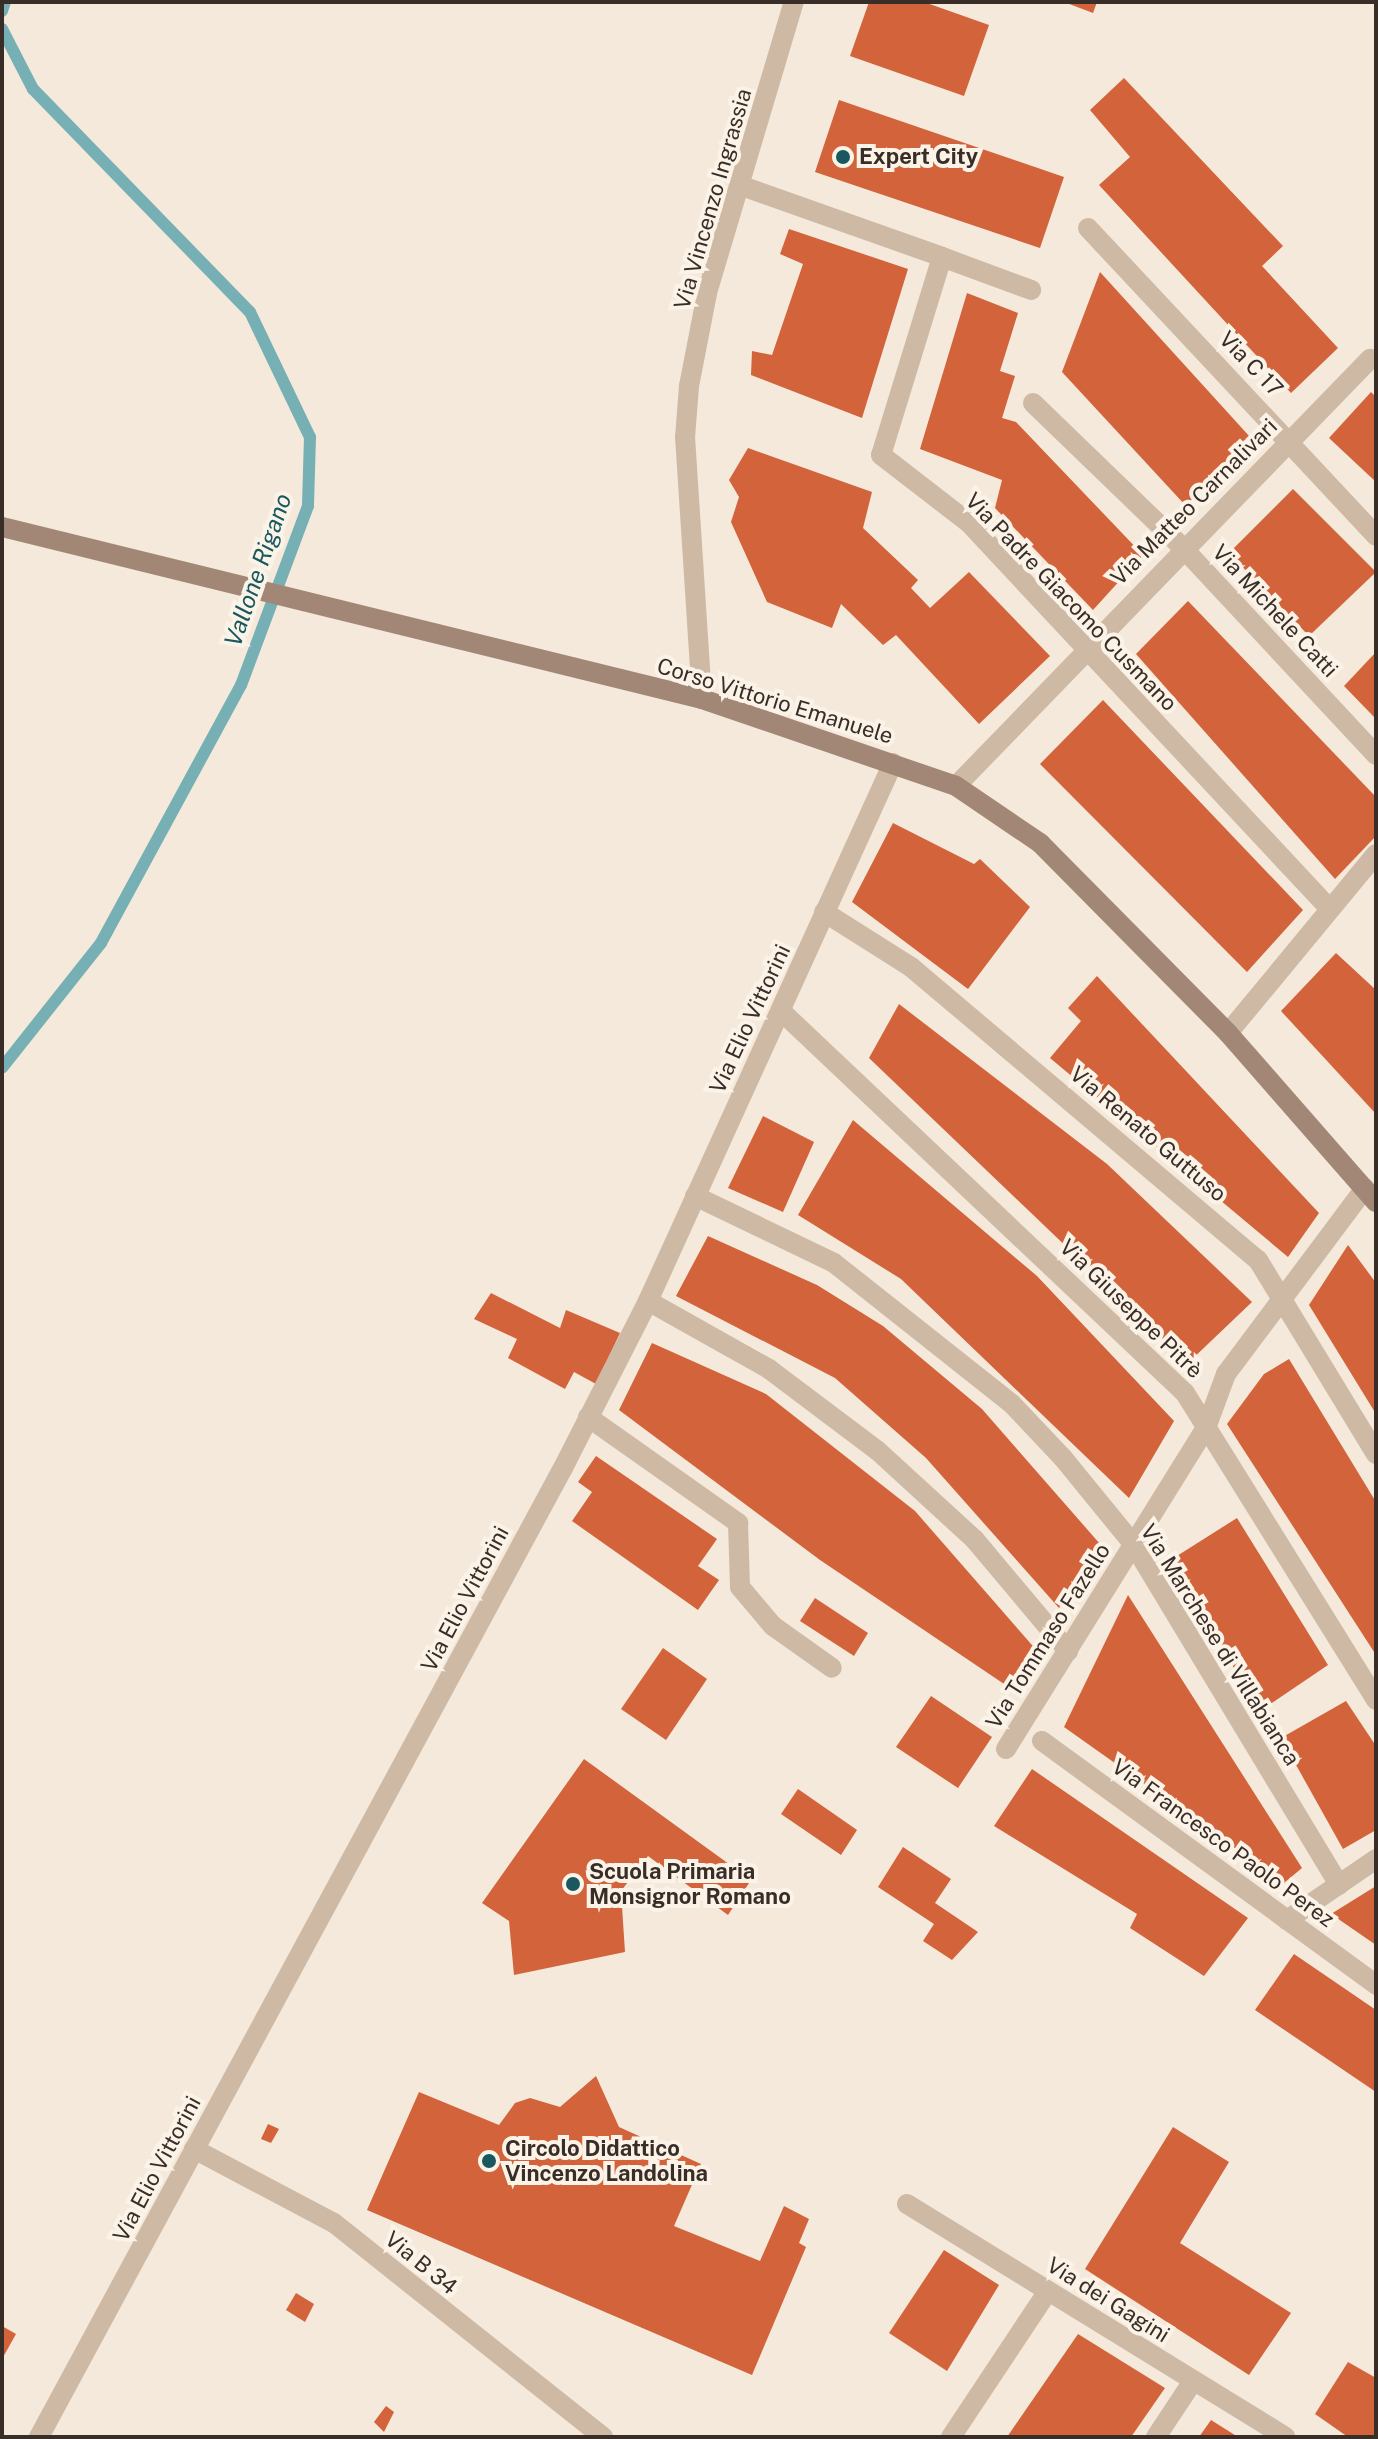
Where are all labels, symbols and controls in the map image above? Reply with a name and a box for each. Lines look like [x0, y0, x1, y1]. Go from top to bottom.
street label: Via Vincenzo Ingrassia [669, 85, 757, 313]
place label: Expert City [859, 144, 978, 170]
marker: Expert City [834, 148, 852, 166]
street label: Via C 17 [1214, 326, 1288, 402]
street label: Via Matteo Carnalivari [1105, 413, 1283, 591]
street label: Via Padre Giacomo Cusmano [960, 487, 1182, 717]
water label: Vallone Rigano [218, 490, 298, 650]
street label: Via Michele Catti [1207, 539, 1343, 683]
street label: Corso Vittorio Emanuele [653, 652, 897, 750]
street label: Via Elio Vittorini [704, 940, 796, 1098]
street label: Via Renato Guttuso [1064, 1061, 1232, 1207]
street label: Via Giuseppe Pitrè [1054, 1234, 1208, 1384]
street label: Via Marchese di Villabianca [1134, 1519, 1306, 1771]
street label: Via Elio Vittorini [415, 1521, 515, 1677]
street label: Via Tommaso Fazello [980, 1538, 1116, 1734]
street label: Via Francesco Paolo Perez [1107, 1753, 1339, 1933]
place label: Scuola Primaria Monsignor Romano [589, 1858, 791, 1910]
marker: Scuola Primaria Monsignor Romano [564, 1875, 582, 1893]
street label: Via Elio Vittorini [107, 2091, 207, 2247]
place label: Circolo Didattico Vincenzo Landolina [505, 2135, 708, 2186]
marker: Circolo Didattico Vincenzo Landolina [480, 2152, 498, 2170]
street label: Via B 34 [379, 2226, 463, 2300]
street label: Via dei Gagini [1042, 2252, 1174, 2348]

